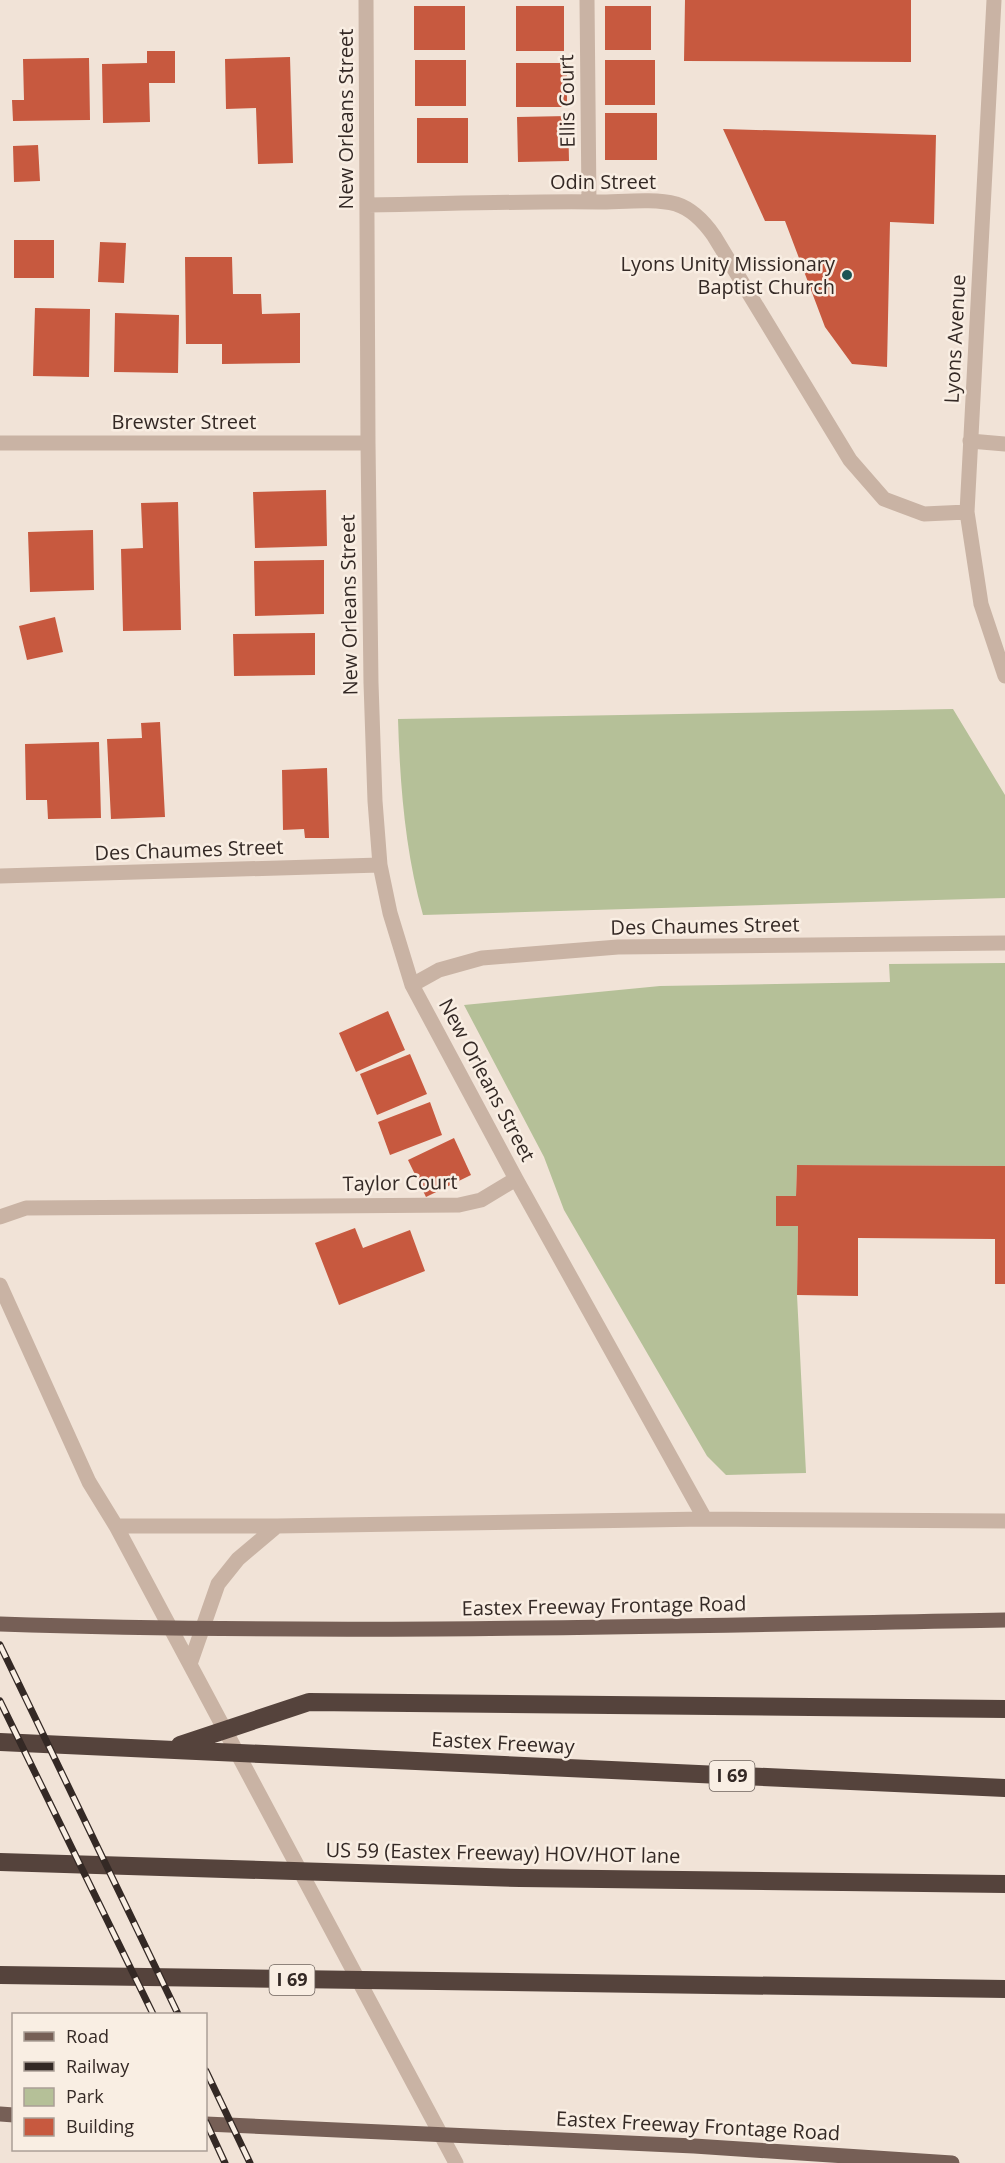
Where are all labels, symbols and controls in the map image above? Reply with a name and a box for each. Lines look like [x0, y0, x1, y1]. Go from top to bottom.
street label: New Orleans Street [332, 29, 359, 209]
street label: Ellis Court [552, 54, 581, 148]
street label: Odin Street [550, 168, 656, 195]
place label: Lyons Unity Missionary Baptist Church [621, 250, 836, 300]
marker: Lyons Unity Missionary Baptist Church [840, 268, 854, 282]
street label: Lyons Avenue [938, 274, 971, 404]
street label: Brewster Street [112, 408, 256, 435]
street label: New Orleans Street [333, 514, 364, 696]
street label: Des Chaumes Street [94, 833, 284, 866]
street label: Des Chaumes Street [610, 910, 800, 941]
street label: New Orleans Street [433, 994, 542, 1166]
street label: Taylor Court [342, 1168, 458, 1197]
street label: Eastex Freeway Frontage Road [461, 1590, 747, 1621]
street label: Eastex Freeway [431, 1725, 576, 1760]
road number: I 69 [710, 1761, 754, 1791]
street label: US 59 (Eastex Freeway) HOV/HOT lane [325, 1836, 681, 1869]
road number: I 69 [270, 1965, 314, 1995]
legend [12, 2013, 207, 2151]
text: Road [66, 2024, 109, 2048]
text: Railway [66, 2054, 130, 2078]
text: Park [66, 2084, 104, 2108]
street label: Eastex Freeway Frontage Road [555, 2105, 841, 2146]
text: Building [66, 2114, 134, 2138]

